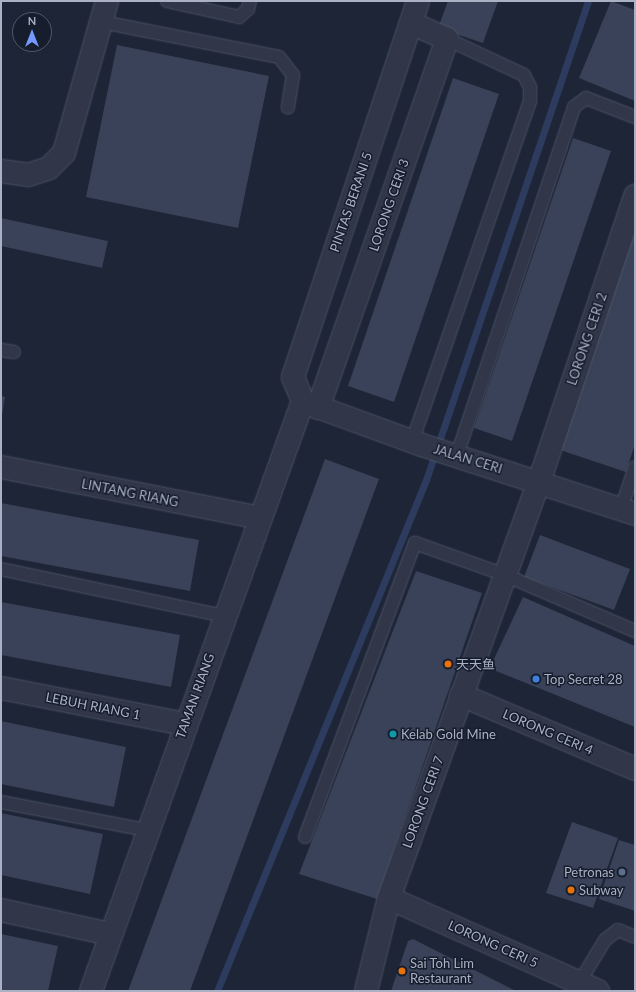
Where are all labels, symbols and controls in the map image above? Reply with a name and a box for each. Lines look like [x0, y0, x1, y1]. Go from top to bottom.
north arrow [12, 12, 52, 52]
text: N [28, 14, 36, 27]
street label: PINTAS BERANI 5 [327, 150, 375, 254]
street label: LORONG CERI 3 [366, 157, 412, 253]
street label: LORONG CERI 2 [564, 291, 610, 387]
street label: JALAN CERI [432, 441, 504, 477]
street label: LINTANG RIANG [80, 476, 180, 510]
street label: TAMAN RIANG [172, 651, 218, 741]
place label: 天天鱼 [456, 656, 495, 672]
marker: 天天鱼 [443, 659, 453, 669]
place label: Top Secret 28 [544, 671, 623, 687]
marker: Top Secret 28 [531, 674, 541, 684]
street label: LEBUH RIANG 1 [44, 689, 142, 723]
street label: LORONG CERI 4 [500, 706, 596, 758]
place label: Kelab Gold Mine [401, 726, 496, 742]
marker: Kelab Gold Mine [388, 729, 398, 739]
street label: LORONG CERI 7 [399, 754, 447, 850]
place label: Petronas [564, 864, 614, 880]
marker: Petronas [617, 867, 627, 877]
place label: Subway [579, 882, 624, 898]
marker: Subway [566, 885, 576, 895]
street label: LORONG CERI 5 [446, 917, 540, 971]
place label: Sai Toh Lim Restaurant [410, 956, 474, 987]
marker: Sai Toh Lim Restaurant [397, 966, 407, 976]

